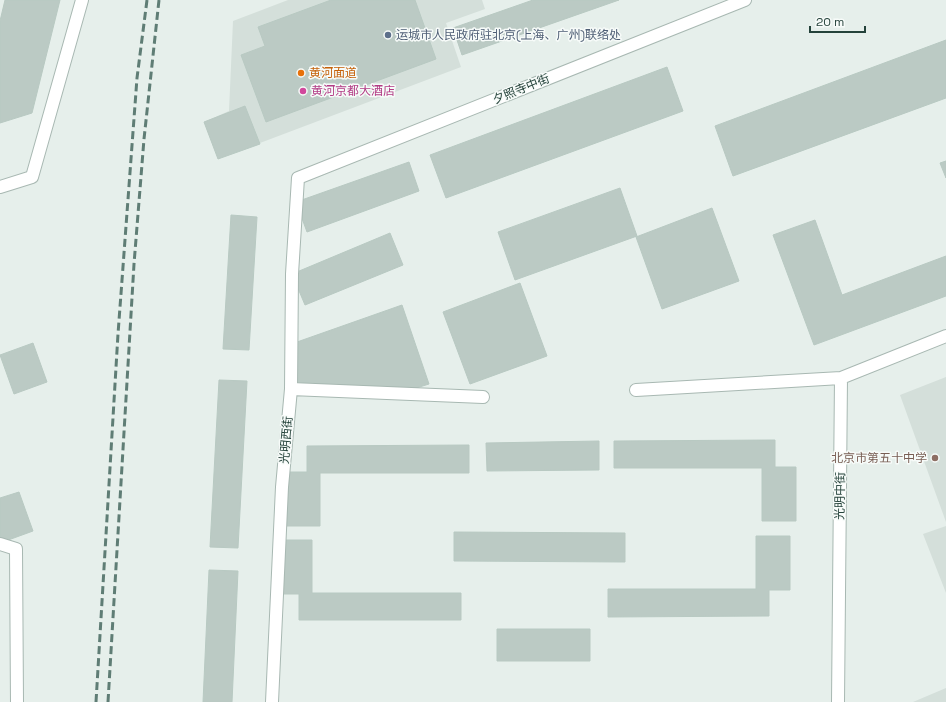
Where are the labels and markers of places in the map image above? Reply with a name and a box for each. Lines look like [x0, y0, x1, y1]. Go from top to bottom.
place label: 运城市人民政府驻北京(上海、广州)联络处 [396, 27, 621, 43]
marker: 运城市人民政府驻北京(上海、广州)联络处 [383, 30, 393, 40]
place label: 黄河面道 [309, 65, 357, 81]
marker: 黄河面道 [296, 68, 306, 78]
place label: 黄河京都大酒店 [311, 83, 395, 99]
marker: 黄河京都大酒店 [298, 86, 308, 96]
place label: 北京市第五十中学 [831, 450, 927, 466]
marker: 北京市第五十中学 [930, 453, 940, 463]

